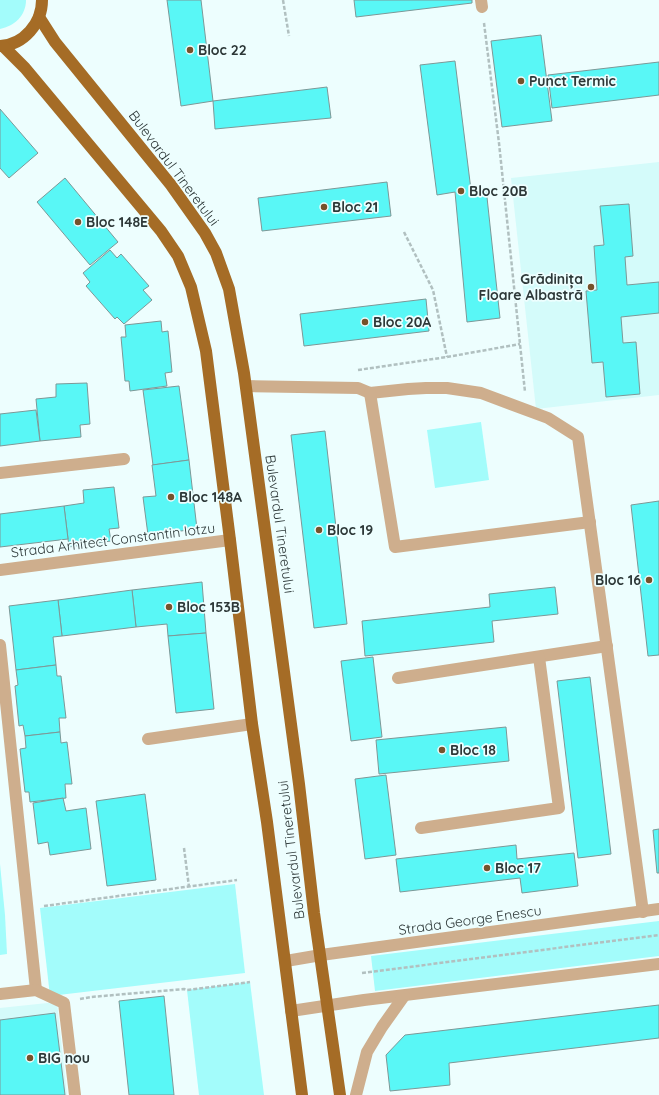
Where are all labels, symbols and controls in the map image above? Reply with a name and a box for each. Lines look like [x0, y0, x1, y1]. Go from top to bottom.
place label: Bloc 22 [198, 41, 247, 59]
marker: Bloc 22 [185, 45, 195, 55]
place label: Punct Termic [529, 72, 616, 90]
marker: Punct Termic [516, 76, 526, 86]
street label: Bulevardul Tineretului [125, 107, 223, 229]
place label: Bloc 20B [469, 182, 527, 200]
marker: Bloc 20B [456, 186, 466, 196]
place label: Bloc 21 [332, 198, 378, 216]
marker: Bloc 21 [319, 202, 329, 212]
place label: Bloc 148E [86, 213, 148, 231]
marker: Bloc 148E [73, 217, 83, 227]
place label: Grădinița Floare Albastră [479, 270, 583, 304]
marker: Grădinița Floare Albastră [586, 282, 596, 292]
place label: Bloc 20A [373, 313, 431, 331]
marker: Bloc 20A [360, 317, 370, 327]
street label: Bulevardul Tineretului [261, 453, 299, 595]
place label: Bloc 148A [179, 488, 242, 506]
marker: Bloc 148A [166, 492, 176, 502]
street label: Strada Arhitect Constantin Iotzu [10, 519, 216, 561]
place label: Bloc 19 [327, 521, 373, 539]
marker: Bloc 19 [314, 525, 324, 535]
place label: Bloc 16 [595, 571, 641, 589]
marker: Bloc 16 [644, 575, 654, 585]
place label: Bloc 153B [177, 598, 240, 616]
marker: Bloc 153B [164, 602, 174, 612]
place label: Bloc 18 [450, 741, 496, 759]
marker: Bloc 18 [437, 745, 447, 755]
street label: Bulevardul Tineretului [274, 779, 308, 921]
place label: Bloc 17 [495, 859, 541, 877]
marker: Bloc 17 [482, 863, 492, 873]
street label: Strada George Enescu [397, 901, 543, 939]
place label: BIG nou [38, 1049, 90, 1067]
marker: BIG nou [25, 1053, 35, 1063]

